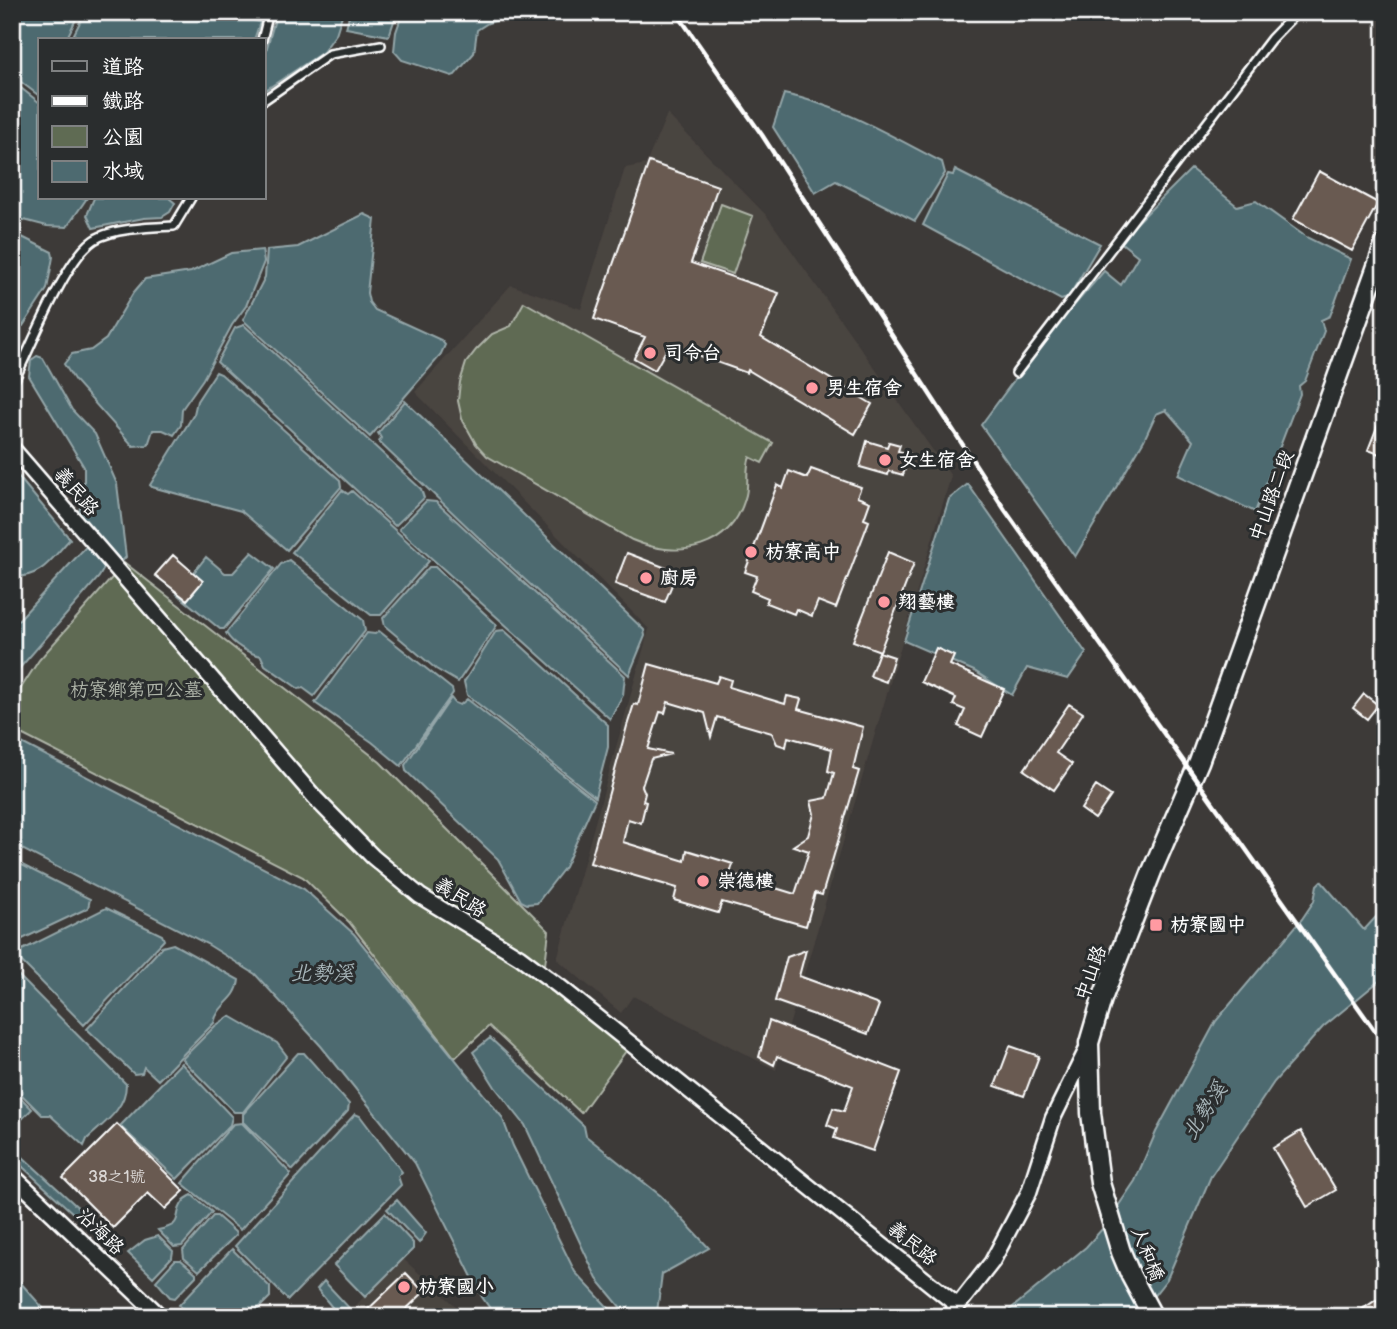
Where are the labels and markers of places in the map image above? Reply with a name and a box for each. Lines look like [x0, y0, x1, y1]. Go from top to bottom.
place label: 司令台 [664, 342, 721, 365]
marker: 司令台 [642, 345, 658, 361]
place label: 男生宿舍 [826, 377, 902, 400]
marker: 男生宿舍 [804, 380, 820, 396]
place label: 女生宿舍 [899, 449, 975, 472]
marker: 女生宿舍 [877, 452, 893, 468]
place label: 枋寮高中 [765, 541, 841, 564]
marker: 枋寮高中 [743, 544, 759, 560]
place label: 廚房 [660, 567, 698, 590]
marker: 廚房 [638, 570, 654, 586]
place label: 翔藝樓 [898, 591, 955, 614]
marker: 翔藝樓 [876, 594, 892, 610]
place label: 崇德樓 [717, 870, 774, 893]
marker: 崇德樓 [695, 873, 711, 889]
place label: 枋寮國中 [1170, 914, 1246, 937]
marker: 枋寮國中 [1148, 917, 1164, 933]
place label: 枋寮國小 [418, 1276, 494, 1299]
marker: 枋寮國小 [396, 1279, 412, 1295]

